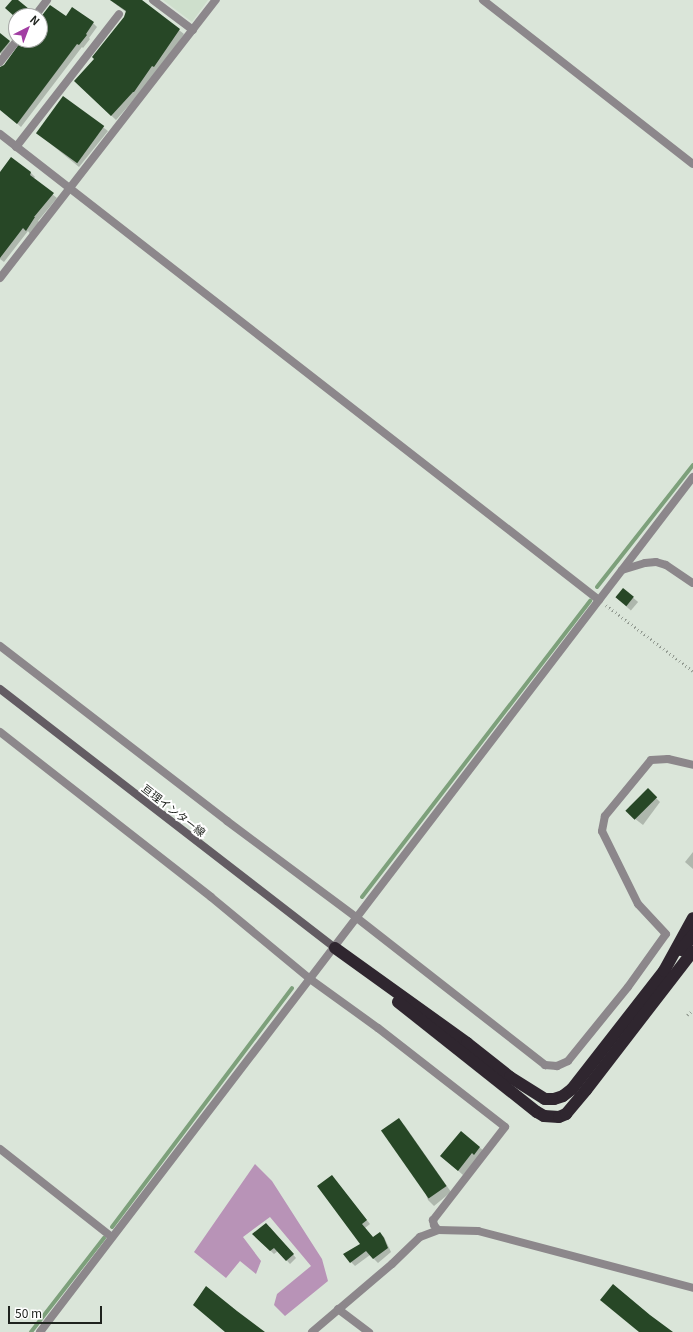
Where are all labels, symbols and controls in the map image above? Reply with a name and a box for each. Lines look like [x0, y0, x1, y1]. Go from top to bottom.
north arrow [8, 8, 48, 48]
text: N [27, 11, 44, 29]
street label: 亘理インター線 [140, 781, 208, 839]
scale bar [10, 1298, 104, 1324]
text: 50 m [15, 1304, 42, 1321]

